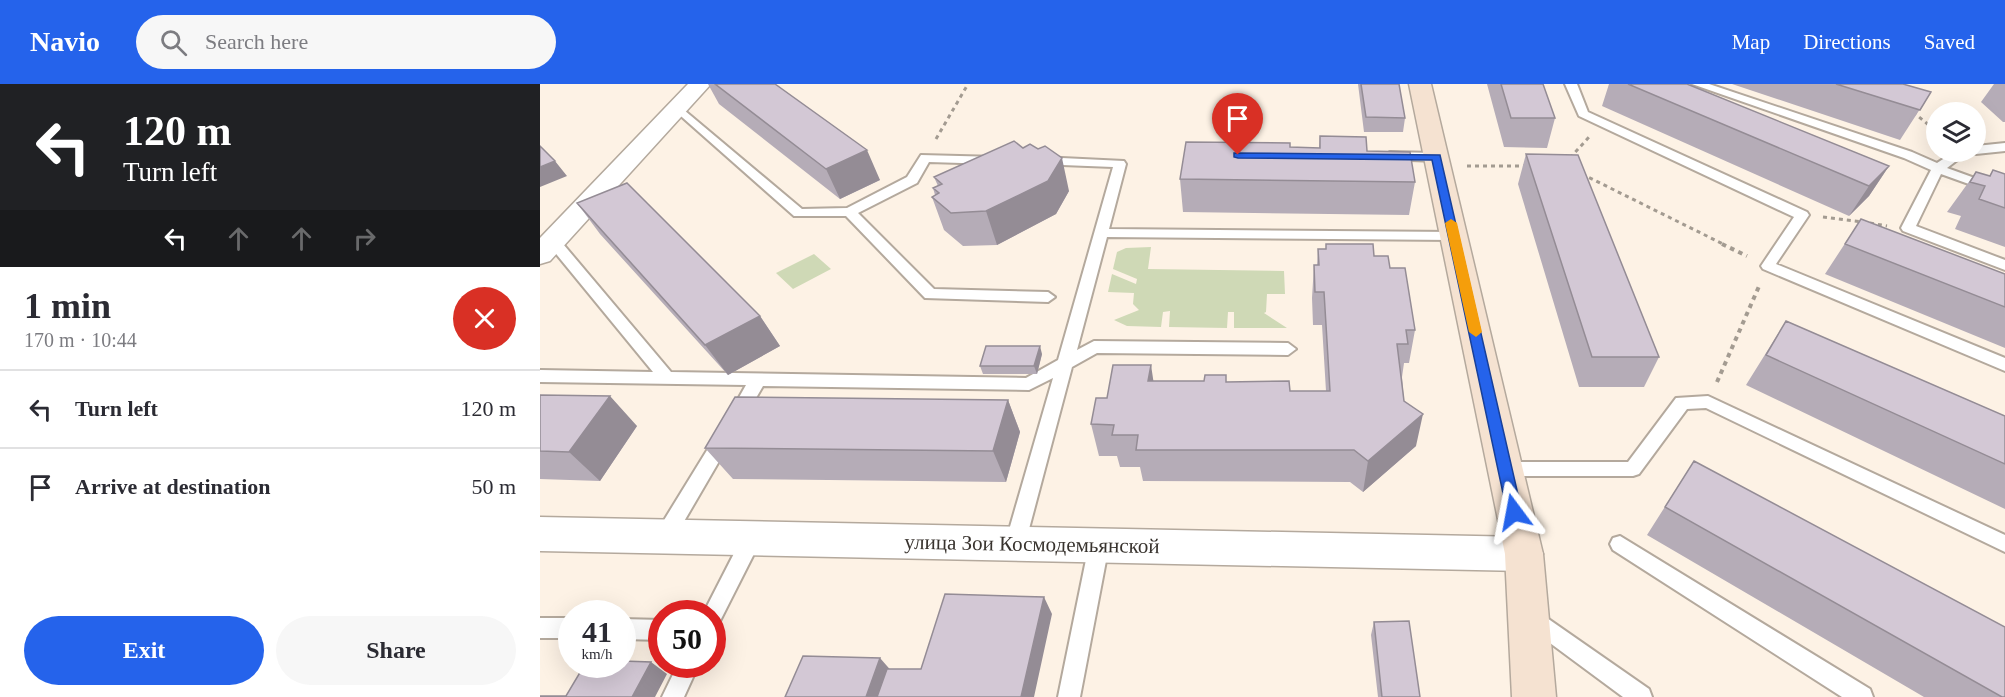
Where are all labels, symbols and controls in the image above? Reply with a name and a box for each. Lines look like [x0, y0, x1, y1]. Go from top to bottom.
search box [136, 15, 556, 69]
text: Navio [30, 26, 100, 57]
icon: search [157, 26, 190, 59]
text: Search here [205, 29, 308, 54]
text: Map [1732, 30, 1770, 54]
text: Directions [1803, 30, 1891, 54]
text: Saved [1924, 30, 1975, 54]
pin [1212, 93, 1263, 155]
icon: arrive [1221, 102, 1254, 135]
map controls [1926, 102, 1986, 162]
button: layers [1926, 102, 1986, 162]
icon: left [24, 108, 102, 186]
text: 120 m [123, 108, 232, 154]
text: Turn left [123, 157, 217, 187]
icon: left [159, 222, 192, 255]
icon: ahead [222, 222, 255, 255]
icon: ahead [285, 222, 318, 255]
icon: right [348, 222, 381, 255]
text: 1 min [24, 286, 111, 326]
button: close [453, 287, 516, 350]
text: 170 m · 10:44 [24, 329, 137, 351]
icon: left [24, 393, 57, 426]
text: Turn left [75, 396, 158, 421]
text: 120 m [460, 396, 516, 421]
icon: arrive [24, 471, 57, 504]
text: Arrive at destination [75, 474, 271, 499]
text: 50 m [471, 474, 516, 499]
position arrow [1482, 480, 1546, 544]
street label: улица Зои Космодемьянской [904, 530, 1160, 558]
speed limit sign: 50 [648, 600, 726, 678]
text: 41 [582, 615, 612, 648]
button: Exit [24, 616, 264, 685]
button: Share [276, 616, 516, 685]
text: km/h [582, 646, 612, 662]

